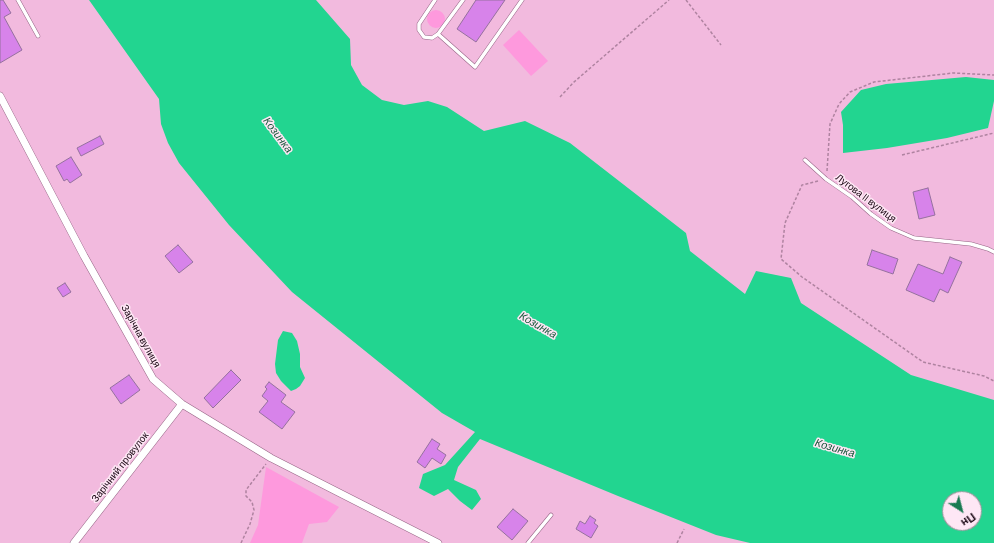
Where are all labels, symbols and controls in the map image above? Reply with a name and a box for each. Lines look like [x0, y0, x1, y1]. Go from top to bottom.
water label: Козинка [260, 115, 296, 155]
street label: Лугова II вулиця [833, 171, 899, 225]
street label: Зарічна вулиця [119, 302, 163, 370]
water label: Козинка [517, 309, 559, 341]
street label: Зарічний провулок [89, 430, 151, 504]
water label: Козинка [813, 436, 857, 460]
north arrow [942, 491, 982, 531]
text: Пн [959, 511, 978, 530]

